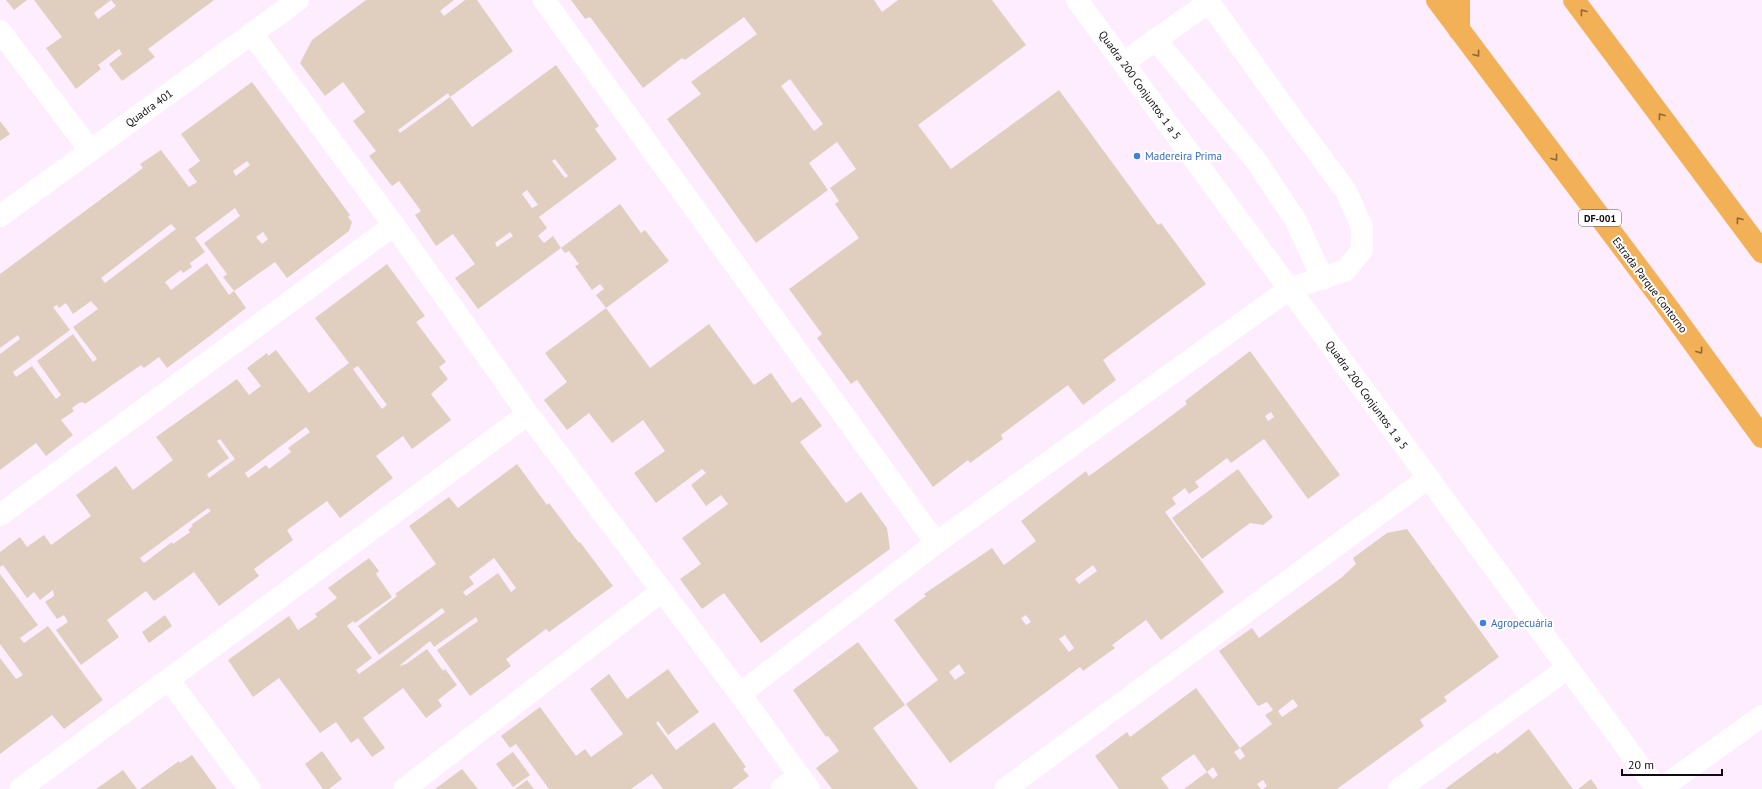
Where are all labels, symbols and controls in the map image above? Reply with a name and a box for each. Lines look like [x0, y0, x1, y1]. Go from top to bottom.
one-way arrow [1581, 10, 1588, 17]
street label: Quadra 200 Conjuntos 1 a 5 [1096, 28, 1184, 142]
one-way arrow [1472, 49, 1479, 56]
street label: Quadra 401 [123, 86, 175, 130]
one-way arrow [1659, 114, 1666, 121]
place label: Madereira Prima [1145, 149, 1222, 163]
marker: Madereira Prima [1132, 151, 1142, 161]
one-way arrow [1550, 153, 1557, 160]
road number: DF-001 [1579, 210, 1621, 226]
one-way arrow [1736, 218, 1743, 225]
street label: Estrada Parque Contorno [1609, 234, 1691, 336]
street label: Quadra 200 Conjuntos 1 a 5 [1323, 338, 1411, 452]
one-way arrow [1695, 347, 1702, 354]
place label: Agropecuária [1491, 616, 1553, 630]
marker: Agropecuária [1478, 618, 1488, 628]
scale bar [1622, 751, 1722, 777]
text: 20 m [1628, 757, 1654, 772]

